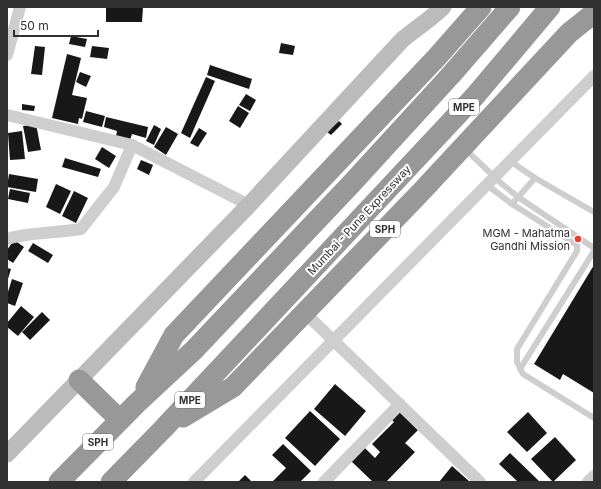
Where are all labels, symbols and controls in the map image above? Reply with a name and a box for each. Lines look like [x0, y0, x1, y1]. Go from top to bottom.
scale bar [14, 12, 98, 38]
text: 50 m [20, 18, 49, 33]
road number: MPE [449, 99, 479, 115]
street label: Mumbai - Pune Expressway [304, 162, 414, 278]
road number: SPH [370, 221, 400, 237]
place label: MGM - Mahatma Gandhi Mission [482, 226, 570, 253]
marker: MGM - Mahatma Gandhi Mission [573, 234, 583, 244]
road number: MPE [175, 392, 205, 408]
road number: SPH [83, 434, 113, 450]

